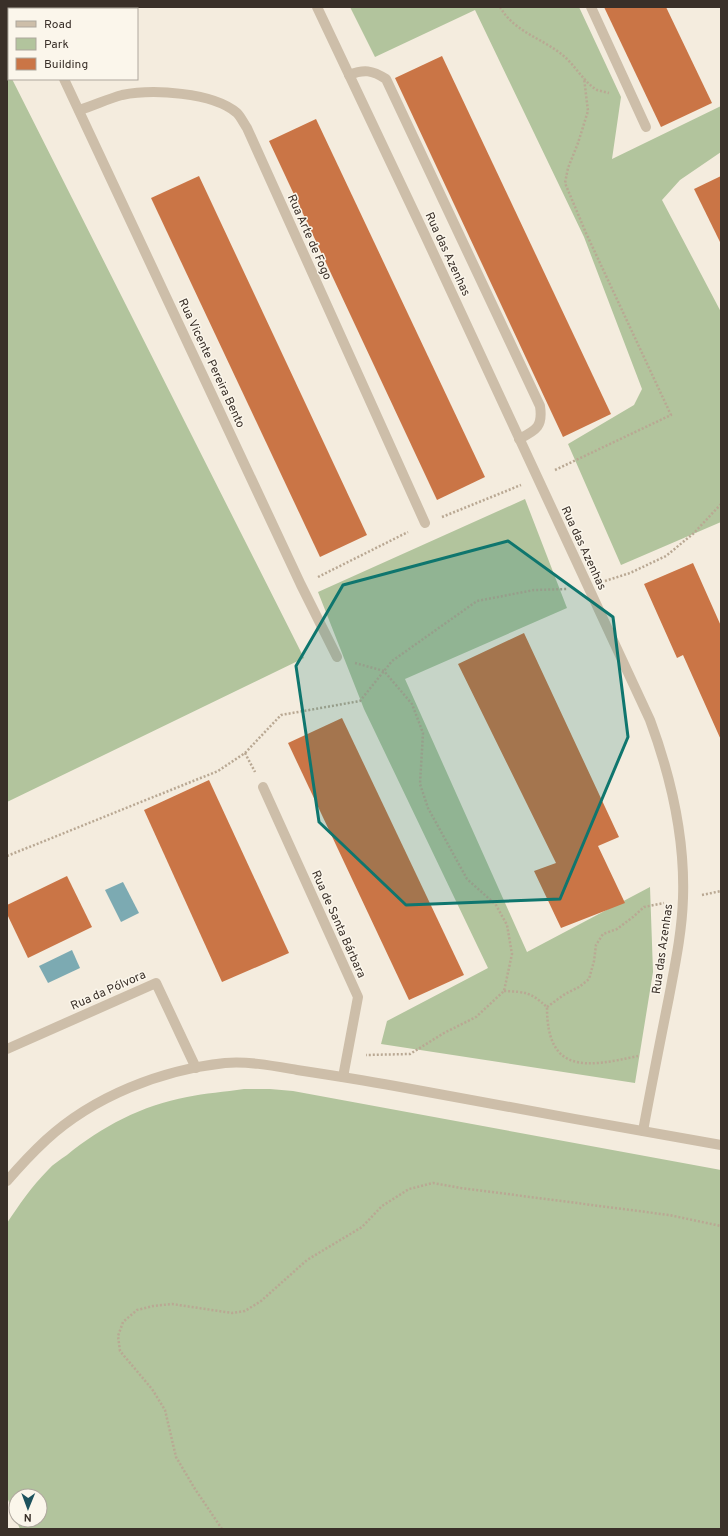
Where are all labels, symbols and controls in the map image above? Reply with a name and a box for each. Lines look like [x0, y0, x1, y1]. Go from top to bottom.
legend [8, 8, 138, 80]
text: Road [44, 17, 72, 33]
text: Park [44, 37, 69, 53]
text: Building [44, 57, 88, 73]
street label: Rua Arte de Fogo [283, 192, 335, 283]
street label: Rua das Azenhas [421, 210, 474, 299]
street label: Rua Vicente Pereira Bento [174, 296, 248, 431]
street label: Rua das Azenhas [557, 504, 610, 593]
street label: Rua de Santa Bárbara [307, 868, 369, 981]
street label: Rua das Azenhas [649, 903, 677, 995]
street label: Rua da Pólvora [68, 967, 148, 1015]
north arrow [8, 1488, 48, 1528]
text: N [24, 1510, 32, 1524]

